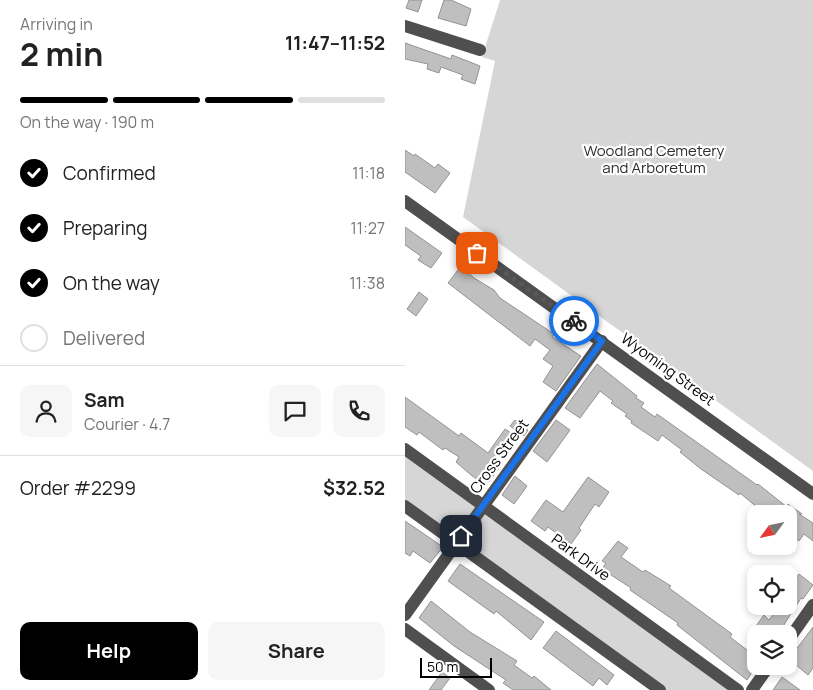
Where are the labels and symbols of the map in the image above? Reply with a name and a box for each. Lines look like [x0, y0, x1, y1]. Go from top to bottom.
park label: Woodland Cemetery and Arboretum [584, 140, 724, 178]
pin [456, 232, 498, 274]
courier [549, 296, 599, 346]
street label: Wyoming Street [617, 328, 719, 410]
street label: Cross Street [465, 414, 533, 498]
north arrow [747, 505, 797, 555]
pin [440, 515, 482, 557]
street label: Park Drive [547, 529, 615, 586]
scale bar [420, 655, 493, 678]

